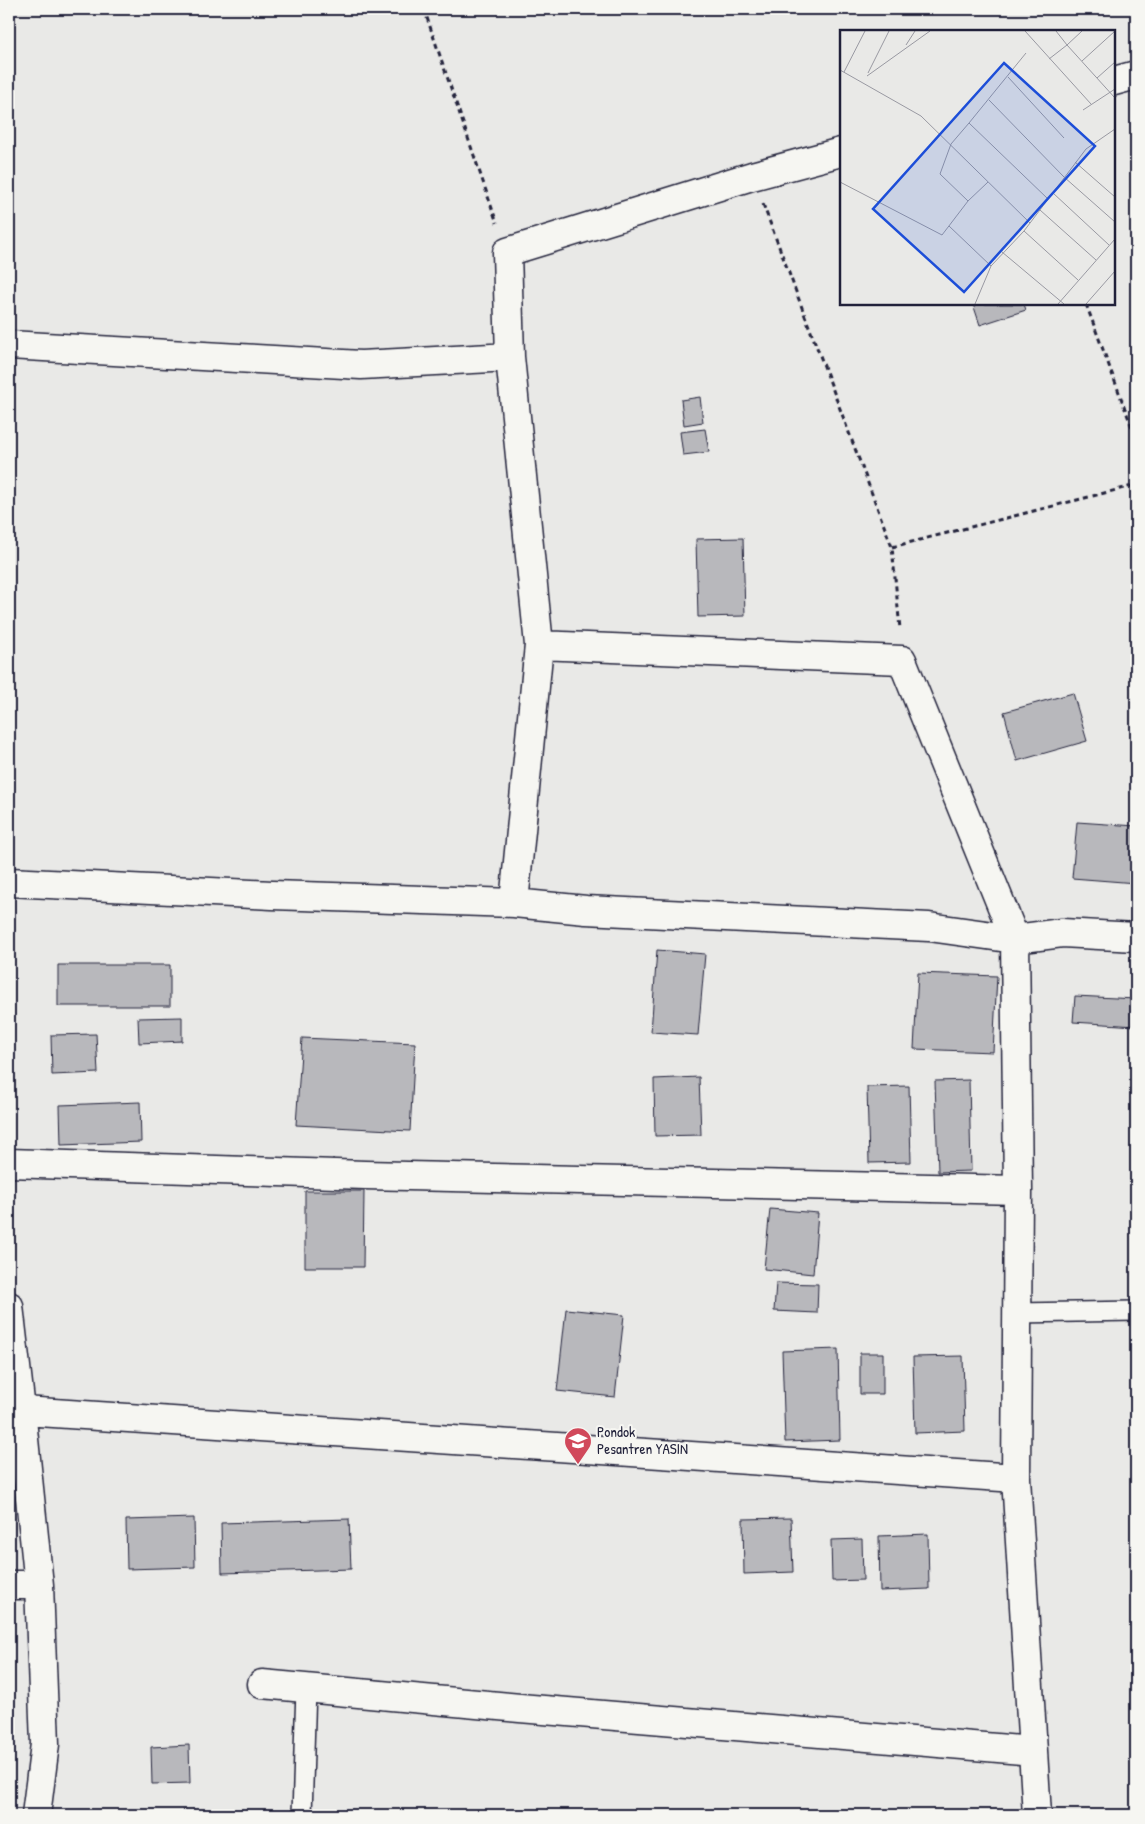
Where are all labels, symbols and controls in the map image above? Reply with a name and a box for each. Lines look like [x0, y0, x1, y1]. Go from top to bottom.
inset map [840, 30, 1115, 305]
place label: Pondok Pesantren YASIN [597, 1421, 688, 1459]
school or university icon: Pondok Pesantren YASIN [563, 1426, 593, 1465]

